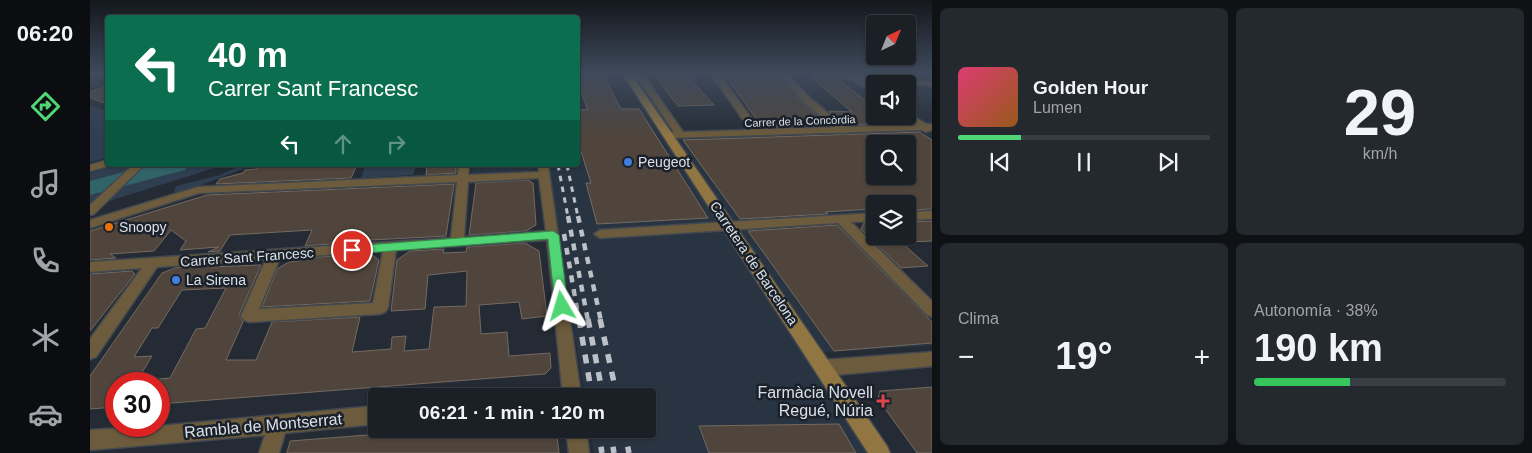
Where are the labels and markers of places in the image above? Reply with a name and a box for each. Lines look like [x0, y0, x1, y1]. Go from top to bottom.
place label: Peugeot [638, 154, 690, 170]
marker: Peugeot [622, 156, 634, 168]
place label: Snoopy [119, 219, 166, 235]
marker: Snoopy [103, 221, 115, 233]
pin [331, 229, 373, 271]
place label: La Sirena [186, 272, 246, 288]
marker: La Sirena [170, 274, 182, 286]
place label: Farmàcia Novell Regué, Núria [757, 384, 873, 419]
marker: Farmàcia Novell Regué, Núria [877, 395, 889, 407]

